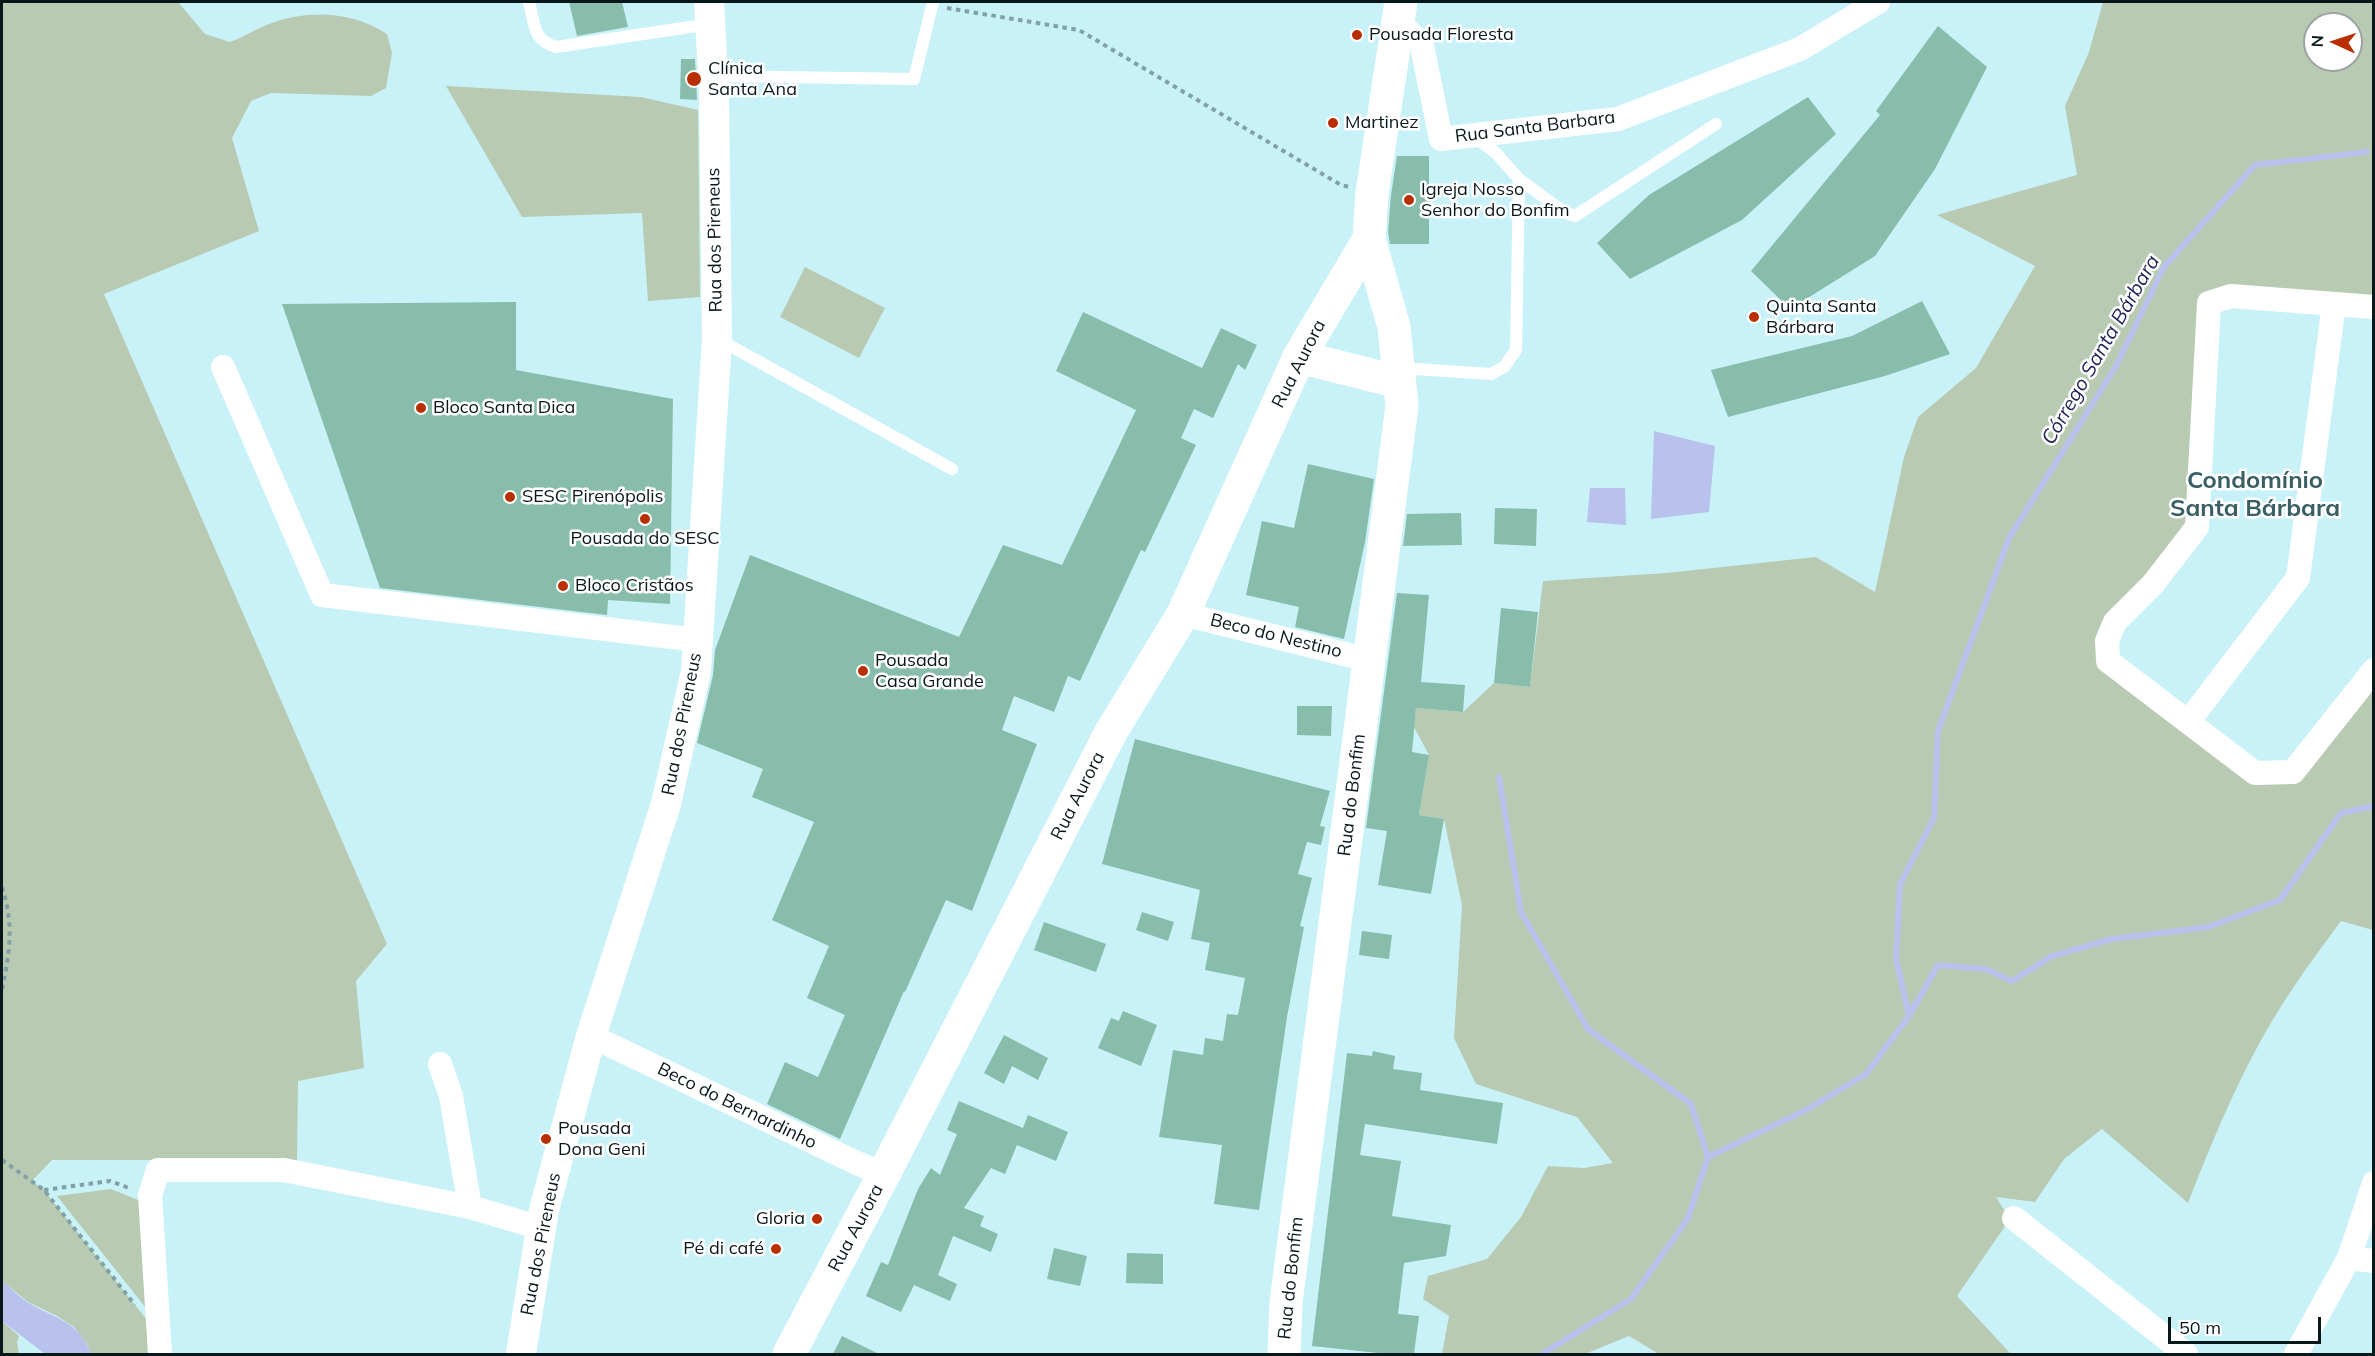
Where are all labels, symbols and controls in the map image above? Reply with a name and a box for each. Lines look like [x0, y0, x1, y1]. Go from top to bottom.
north arrow [2303, 12, 2363, 72]
place label: Pousada Floresta [1369, 24, 1514, 46]
marker: Pousada Floresta [1350, 28, 1364, 42]
text: N [2307, 35, 2327, 48]
place label: Clínica Santa Ana [708, 58, 797, 100]
marker: Clínica Santa Ana [685, 70, 703, 88]
street label: Rua Santa Barbara [1454, 106, 1616, 148]
place label: Martinez [1345, 112, 1418, 134]
marker: Martinez [1326, 116, 1340, 130]
street label: Rua dos Pireneus [703, 167, 727, 313]
place label: Igreja Nosso Senhor do Bonfim [1421, 179, 1570, 222]
marker: Igreja Nosso Senhor do Bonfim [1402, 193, 1416, 207]
water label: Córrego Santa Bárbara [2037, 251, 2165, 449]
place label: Quinta Santa Bárbara [1766, 296, 1877, 338]
marker: Quinta Santa Bárbara [1747, 310, 1761, 324]
street label: Rua Aurora [1268, 316, 1330, 412]
place label: Bloco Santa Dica [433, 397, 575, 419]
marker: Bloco Santa Dica [414, 401, 428, 415]
district label: Condomínio Santa Bárbara [2170, 467, 2340, 523]
place label: SESC Pirenópolis [522, 486, 663, 508]
marker: SESC Pirenópolis [503, 490, 517, 504]
marker: Pousada do SESC [638, 512, 652, 526]
place label: Pousada do SESC [571, 528, 719, 550]
place label: Bloco Cristãos [575, 575, 694, 597]
marker: Bloco Cristãos [556, 579, 570, 593]
street label: Beco do Nestino [1208, 609, 1344, 663]
place label: Pousada Casa Grande [875, 650, 984, 692]
street label: Rua dos Pireneus [658, 651, 706, 797]
marker: Pousada Casa Grande [856, 664, 870, 678]
street label: Rua do Bonfim [1334, 732, 1370, 858]
street label: Rua Aurora [1047, 748, 1109, 844]
street label: Beco do Bernardinho [654, 1058, 820, 1154]
place label: Pousada Dona Geni [558, 1118, 646, 1160]
marker: Pousada Dona Geni [539, 1132, 553, 1146]
street label: Rua dos Pireneus [517, 1171, 565, 1317]
street label: Rua Aurora [824, 1181, 888, 1275]
place label: Gloria [756, 1208, 805, 1230]
marker: Gloria [810, 1212, 824, 1226]
street label: Rua do Bonfim [1274, 1216, 1308, 1340]
place label: Pé di café [683, 1238, 764, 1260]
marker: Pé di café [769, 1242, 783, 1256]
scale bar [2171, 1305, 2324, 1343]
text: 50 m [2179, 1316, 2221, 1339]

